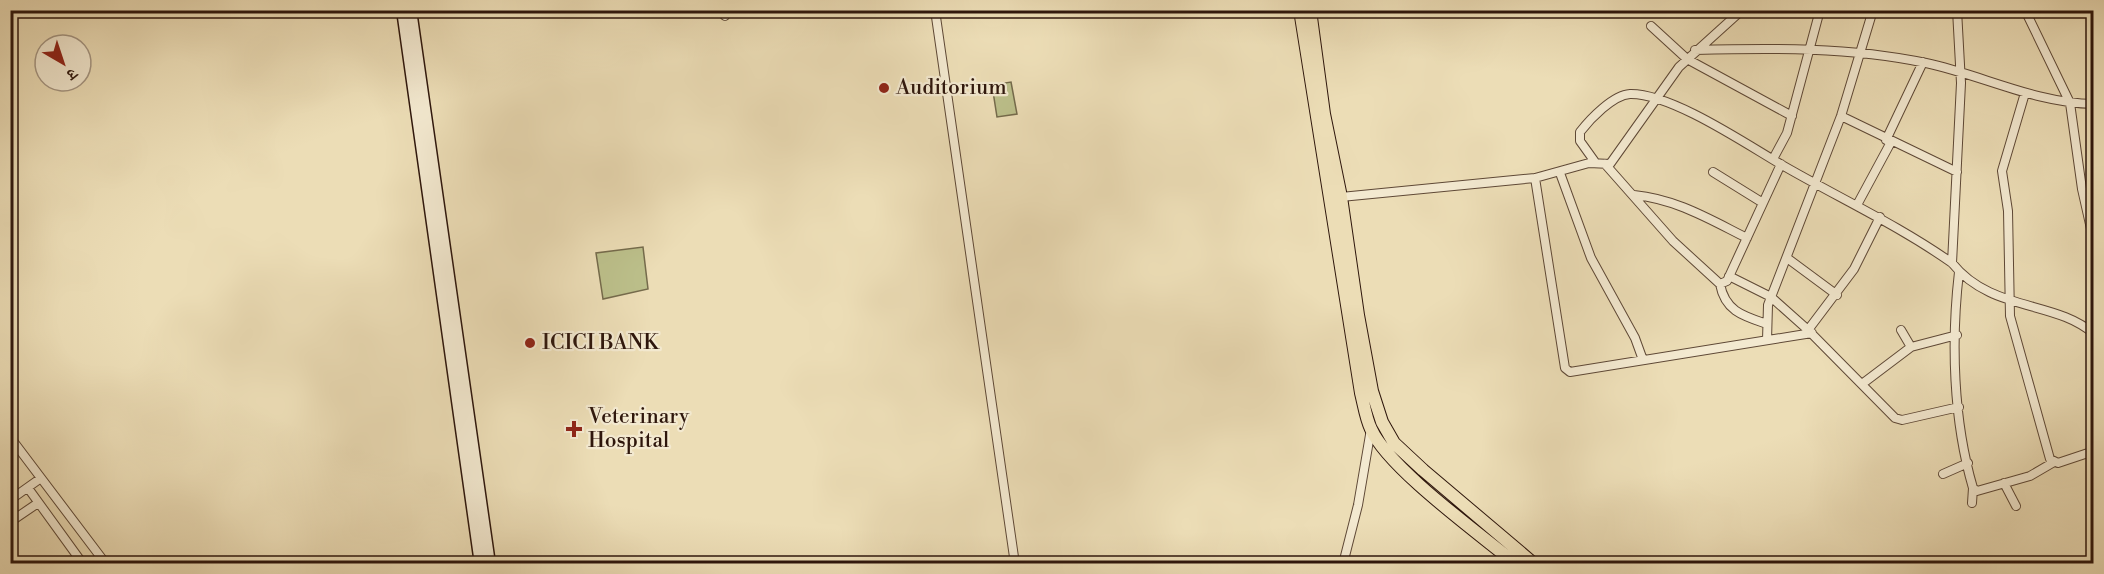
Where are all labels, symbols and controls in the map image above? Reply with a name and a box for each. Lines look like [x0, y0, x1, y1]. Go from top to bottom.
north arrow [33, 33, 93, 93]
text: उ [61, 63, 82, 85]
place label: Auditorium [895, 75, 1007, 101]
marker: Auditorium [877, 81, 891, 95]
place label: ICICI BANK [542, 330, 660, 356]
marker: ICICI BANK [523, 336, 537, 350]
place label: Veterinary Hospital [587, 404, 690, 454]
marker: Veterinary Hospital [565, 420, 583, 438]

